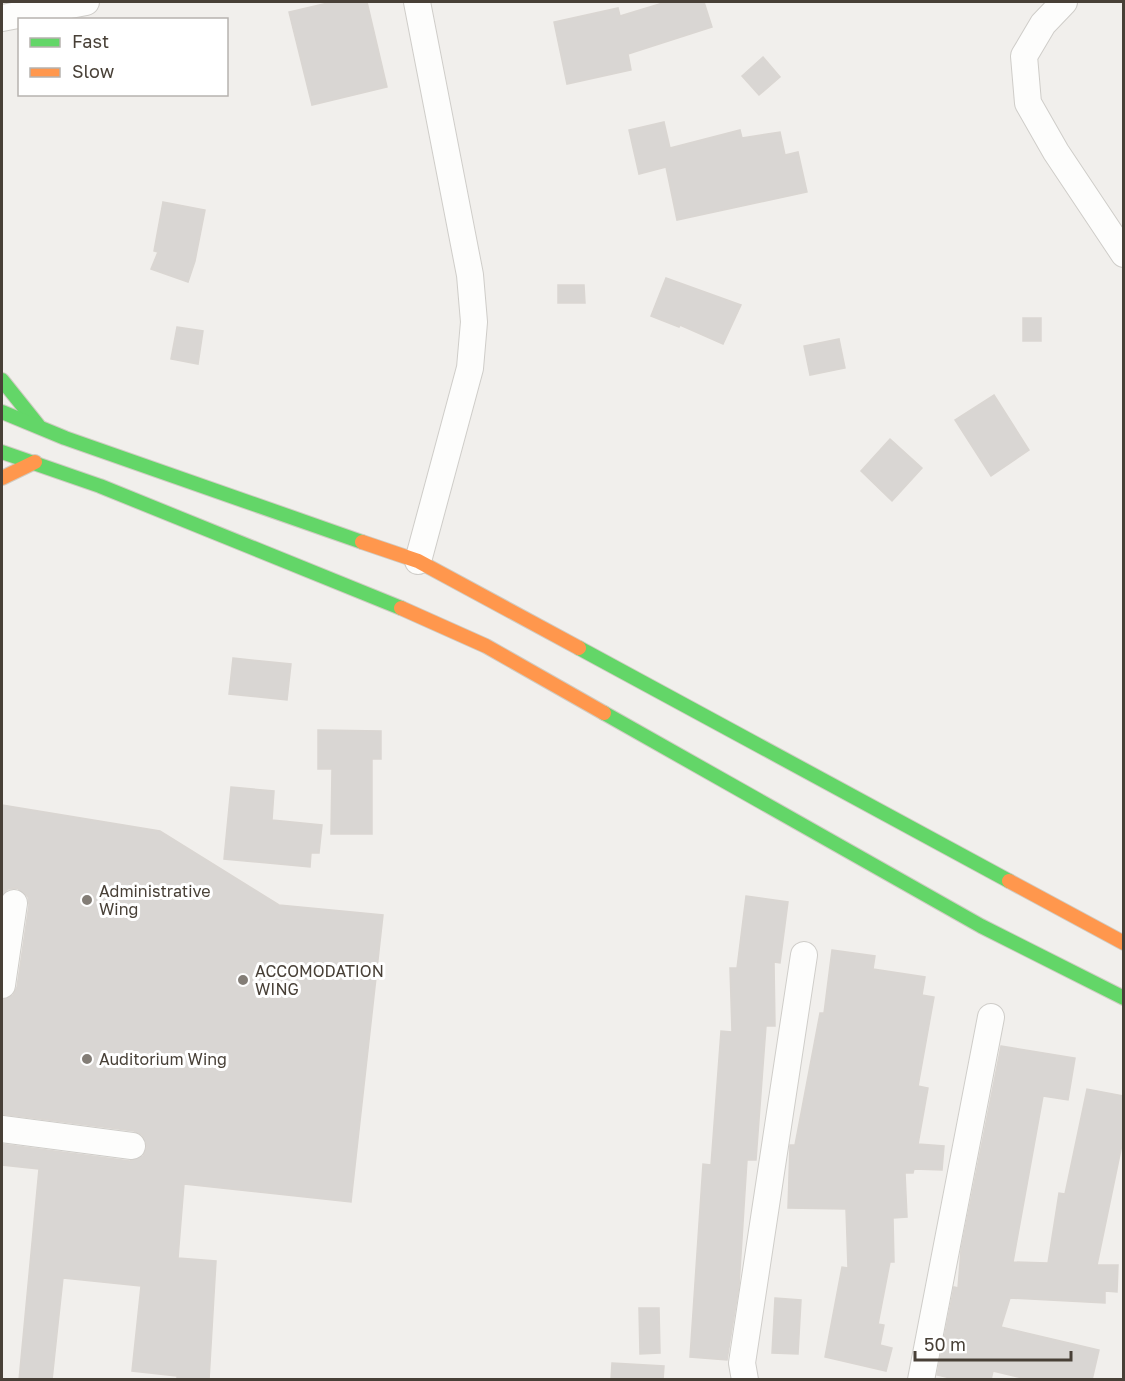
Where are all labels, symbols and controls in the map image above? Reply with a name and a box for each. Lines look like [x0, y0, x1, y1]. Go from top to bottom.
legend [18, 18, 228, 96]
text: Fast [72, 30, 109, 52]
text: Slow [72, 60, 115, 82]
place label: Administrative Wing [99, 881, 210, 919]
marker: Administrative Wing [80, 893, 94, 907]
place label: ACCOMODATION WING [255, 961, 384, 999]
marker: ACCOMODATION WING [236, 973, 250, 987]
place label: Auditorium Wing [99, 1049, 227, 1069]
marker: Auditorium Wing [80, 1052, 94, 1066]
scale bar [915, 1324, 1071, 1362]
text: 50 m [924, 1333, 966, 1355]

